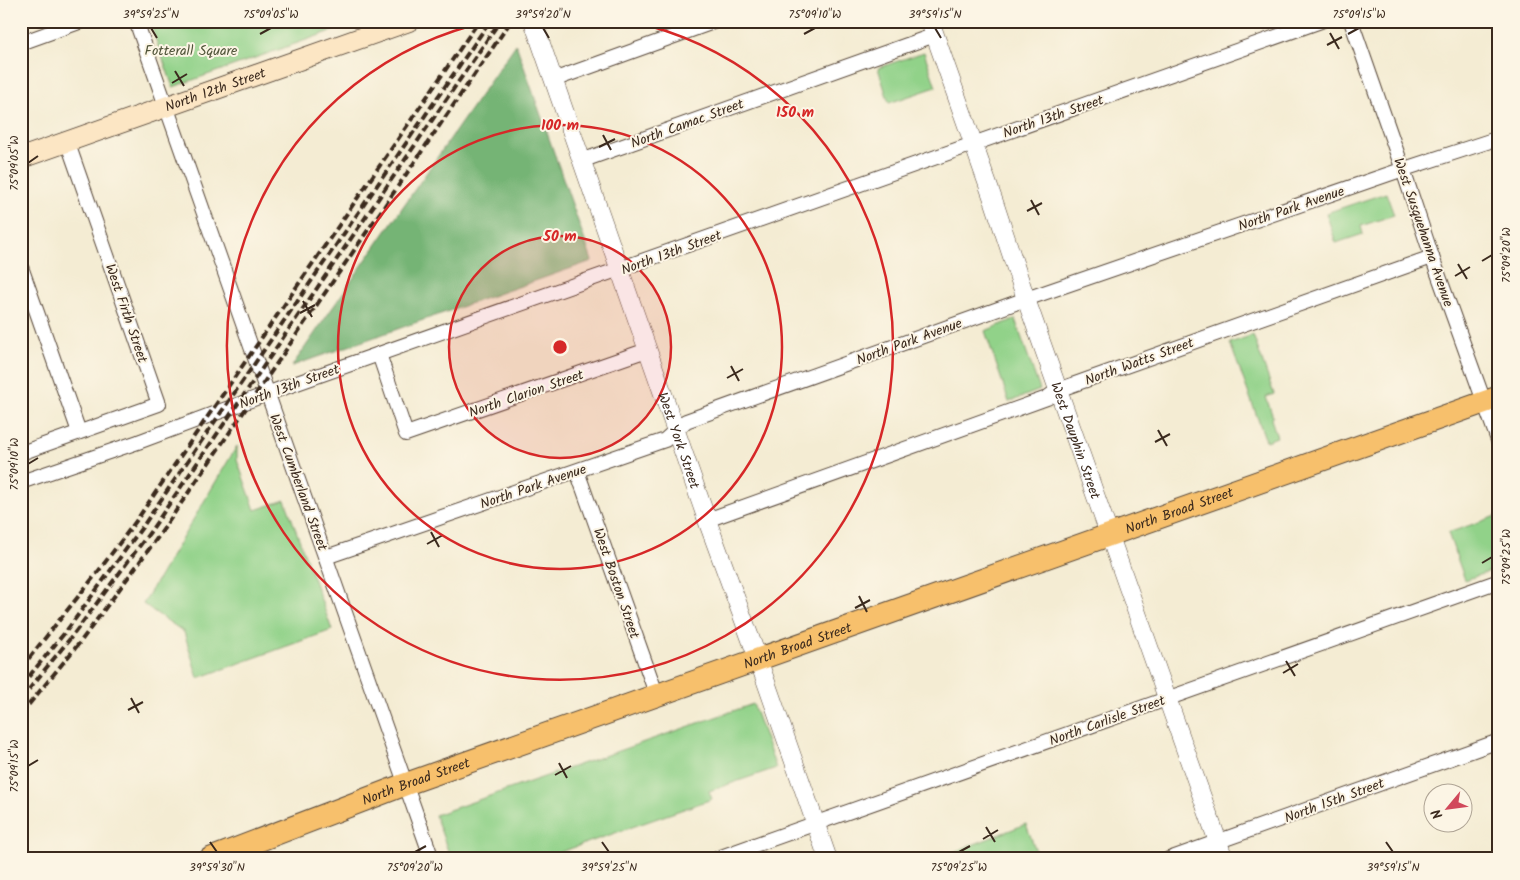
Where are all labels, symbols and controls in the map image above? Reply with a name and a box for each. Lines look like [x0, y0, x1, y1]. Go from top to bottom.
text: 39°59'25"N [123, 5, 179, 24]
text: 75°09'05"W [243, 5, 299, 24]
text: 39°59'20"N [515, 5, 571, 24]
text: 75°09'10"W [789, 5, 841, 24]
text: 39°59'15"N [908, 5, 962, 24]
text: 75°09'15"W [1332, 5, 1386, 24]
park label: Fotterall Square [145, 40, 238, 62]
street label: North 12th Street [162, 62, 270, 118]
street label: North 13th Street [1000, 89, 1107, 145]
street label: North Camac Street [628, 93, 748, 155]
text: 150 m [776, 101, 814, 125]
text: 100 m [541, 114, 579, 138]
text: 75°09'05"W [5, 135, 24, 191]
street label: West Susquehanna Avenue [1387, 155, 1459, 311]
street label: North Park Avenue [1235, 180, 1348, 237]
street label: North 13th Street [618, 224, 725, 281]
text: 50 m [542, 225, 577, 249]
text: 75°09'20"W [1497, 227, 1516, 283]
street label: West Firth Street [99, 261, 154, 366]
street label: North Park Avenue [853, 312, 966, 371]
street label: North Watts Street [1082, 332, 1197, 392]
centre of rings [551, 338, 569, 356]
street label: North 13th Street [236, 358, 343, 415]
street label: North Clarion Street [466, 364, 587, 424]
street label: West Dauphin Street [1044, 379, 1106, 503]
street label: West York Street [651, 389, 705, 492]
street label: West Cumberland Street [263, 411, 333, 554]
text: 75°09'10"W [5, 438, 24, 490]
street label: North Park Avenue [477, 458, 590, 515]
street label: North Broad Street [1122, 482, 1237, 541]
street label: West Boston Street [587, 525, 645, 642]
text: 75°09'25"W [1497, 529, 1516, 585]
street label: North Broad Street [740, 617, 855, 676]
street label: North Carlisle Street [1046, 690, 1169, 752]
text: 75°09'15"W [5, 739, 24, 793]
street label: North Broad Street [359, 752, 474, 812]
street label: North 15th Street [1281, 772, 1388, 829]
north arrow [1422, 782, 1472, 832]
text: N [1426, 804, 1449, 823]
text: 39°59'30"N [189, 858, 245, 877]
text: 75°09'20"W [387, 858, 443, 877]
text: 39°59'25"N [581, 858, 637, 877]
text: 75°09'25"W [931, 858, 987, 877]
text: 39°59'15"N [1366, 858, 1420, 877]

